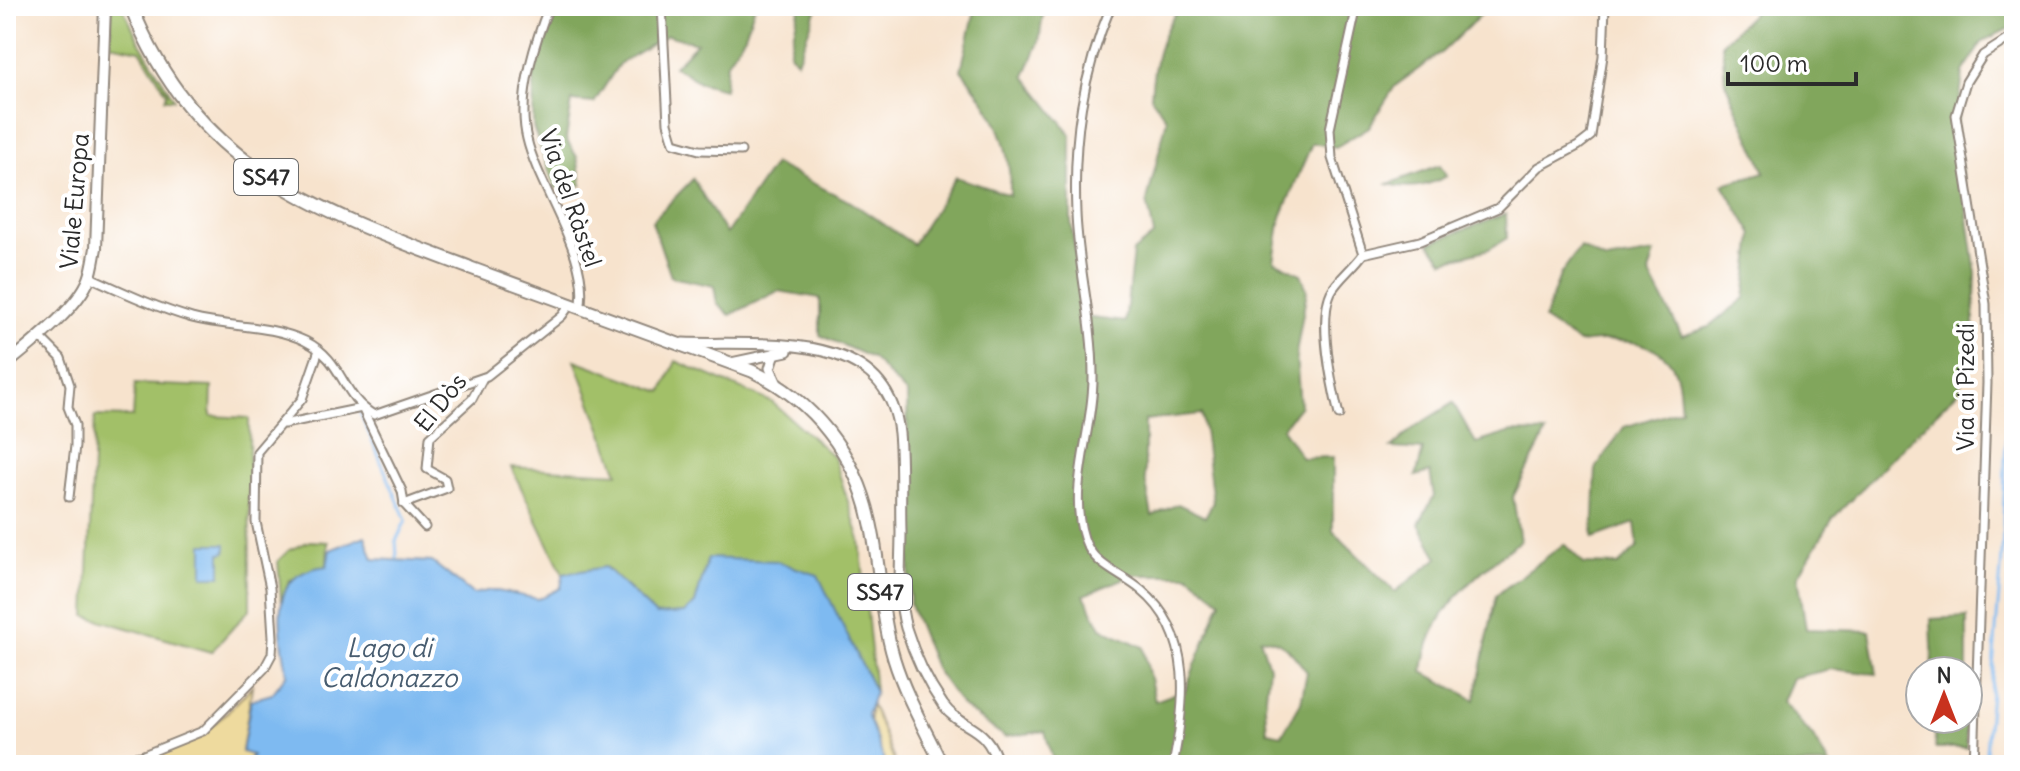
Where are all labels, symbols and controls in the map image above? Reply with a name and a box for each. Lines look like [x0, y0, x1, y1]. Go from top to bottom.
scale bar [1728, 36, 1856, 86]
text: 100 m [1740, 48, 1808, 78]
street label: Via del Ràstel [533, 125, 609, 271]
street label: Viale Europa [53, 132, 95, 270]
road number: SS47 [234, 159, 298, 195]
street label: Via ai Pizedi [1950, 323, 1980, 451]
street label: El Dòs [407, 367, 473, 437]
road number: SS47 [848, 574, 912, 610]
water label: Lago di Caldonazzo [321, 631, 459, 694]
north arrow [1904, 655, 1984, 735]
text: N [1936, 661, 1952, 689]

